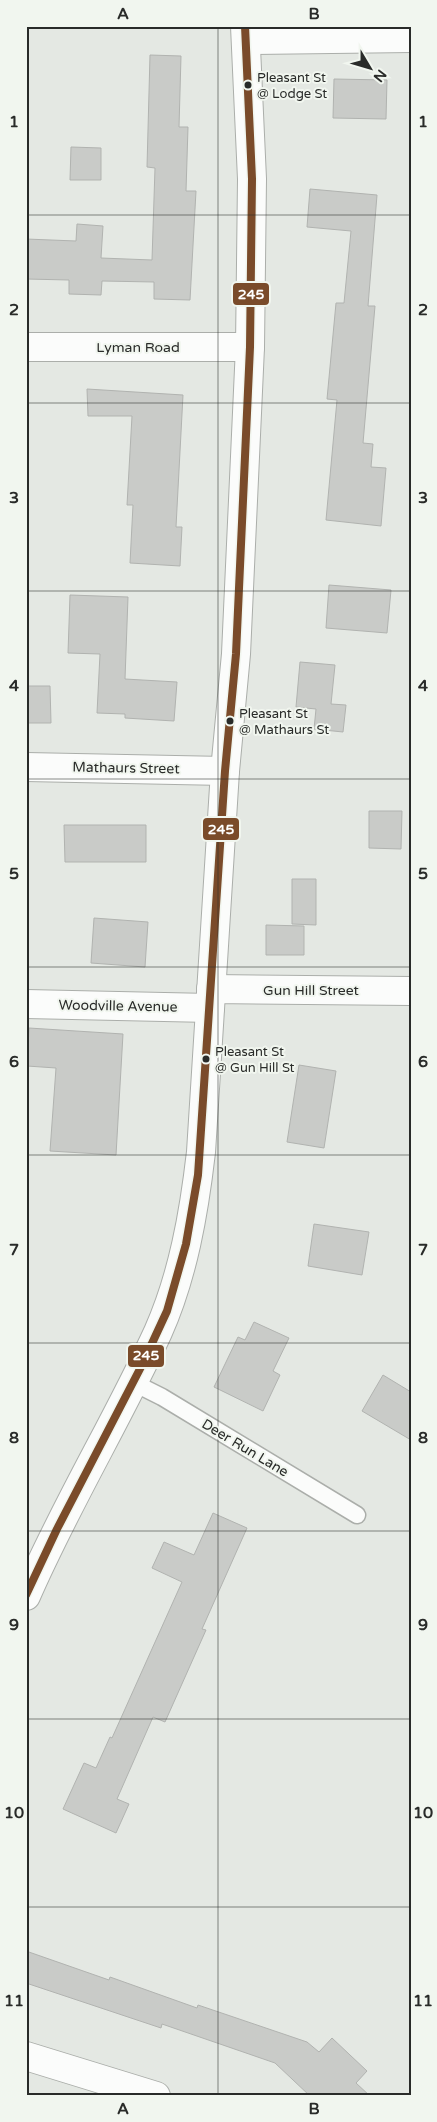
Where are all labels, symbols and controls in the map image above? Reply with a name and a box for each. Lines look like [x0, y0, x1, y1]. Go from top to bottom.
text: A [117, 4, 129, 24]
text: B [308, 4, 320, 24]
north arrow [344, 42, 394, 92]
text: N [370, 66, 390, 85]
place label: Pleasant St @ Lodge St [257, 70, 327, 102]
marker: Pleasant St @ Lodge St [243, 80, 253, 90]
text: 1 [9, 112, 19, 132]
text: 1 [418, 112, 428, 132]
line badge: 245 [232, 282, 270, 306]
text: 245 [238, 286, 264, 303]
text: 2 [9, 300, 19, 320]
text: 2 [418, 300, 428, 320]
street label: Lyman Road [96, 339, 180, 356]
text: 3 [9, 488, 19, 508]
text: 3 [418, 488, 428, 508]
text: 4 [9, 676, 19, 696]
text: 4 [418, 676, 428, 696]
place label: Pleasant St @ Mathaurs St [239, 706, 329, 738]
marker: Pleasant St @ Mathaurs St [225, 716, 235, 726]
street label: Mathaurs Street [72, 759, 180, 777]
line badge: 245 [202, 817, 240, 841]
text: 245 [208, 821, 234, 838]
text: 5 [9, 864, 19, 884]
text: 5 [418, 864, 428, 884]
street label: Gun Hill Street [263, 982, 360, 999]
street label: Woodville Avenue [58, 996, 178, 1016]
place label: Pleasant St @ Gun Hill St [215, 1044, 295, 1076]
text: 6 [9, 1052, 19, 1072]
text: 6 [418, 1052, 428, 1072]
marker: Pleasant St @ Gun Hill St [201, 1054, 211, 1064]
text: 7 [9, 1240, 19, 1260]
text: 7 [418, 1240, 428, 1260]
line badge: 245 [127, 1344, 165, 1368]
text: 245 [133, 1347, 159, 1364]
street label: Deer Run Lane [199, 1415, 292, 1481]
text: 8 [9, 1428, 19, 1448]
text: 8 [418, 1428, 428, 1448]
text: 9 [9, 1615, 19, 1635]
text: 9 [418, 1615, 428, 1635]
text: 10 [4, 1803, 24, 1823]
text: 10 [413, 1803, 433, 1823]
text: 11 [4, 1991, 24, 2011]
text: 11 [413, 1991, 433, 2011]
text: A [117, 2099, 129, 2119]
text: B [308, 2099, 320, 2119]

